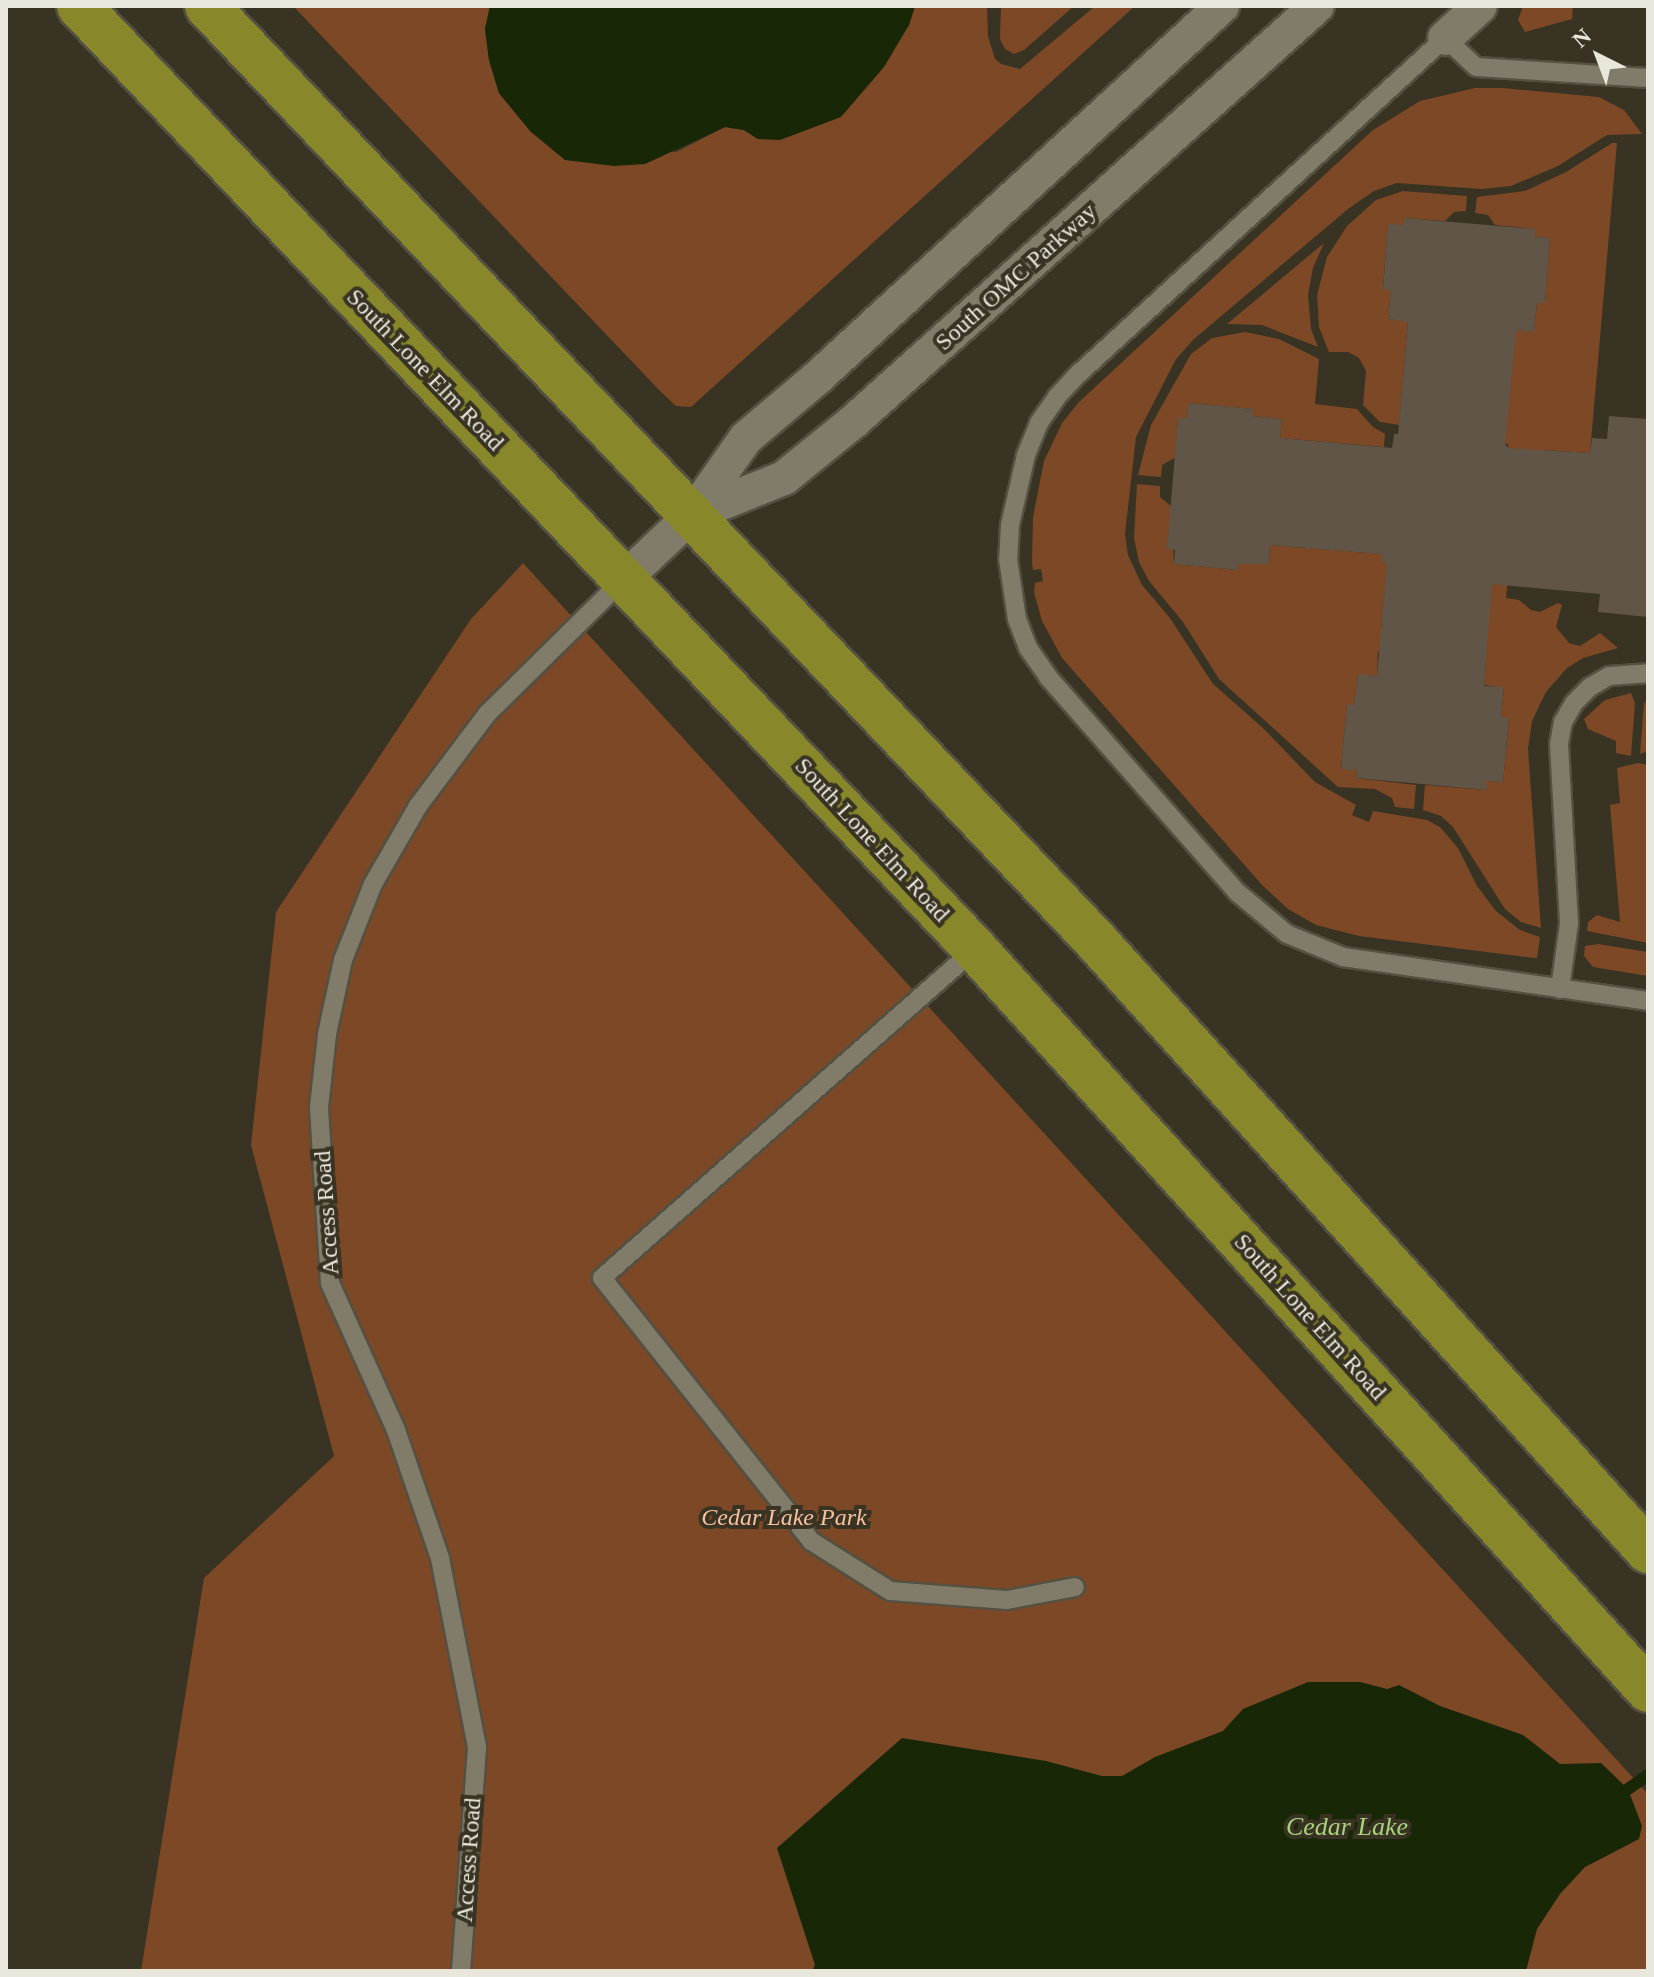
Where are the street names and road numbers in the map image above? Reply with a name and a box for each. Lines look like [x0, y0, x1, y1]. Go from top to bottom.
street label: South OMC Parkway [930, 197, 1102, 357]
street label: South Lone Elm Road [340, 283, 510, 457]
street label: South Lone Elm Road [789, 752, 955, 928]
street label: Access Road [308, 1150, 346, 1276]
street label: South Lone Elm Road [1228, 1228, 1392, 1406]
street label: Access Road [450, 1797, 488, 1923]

